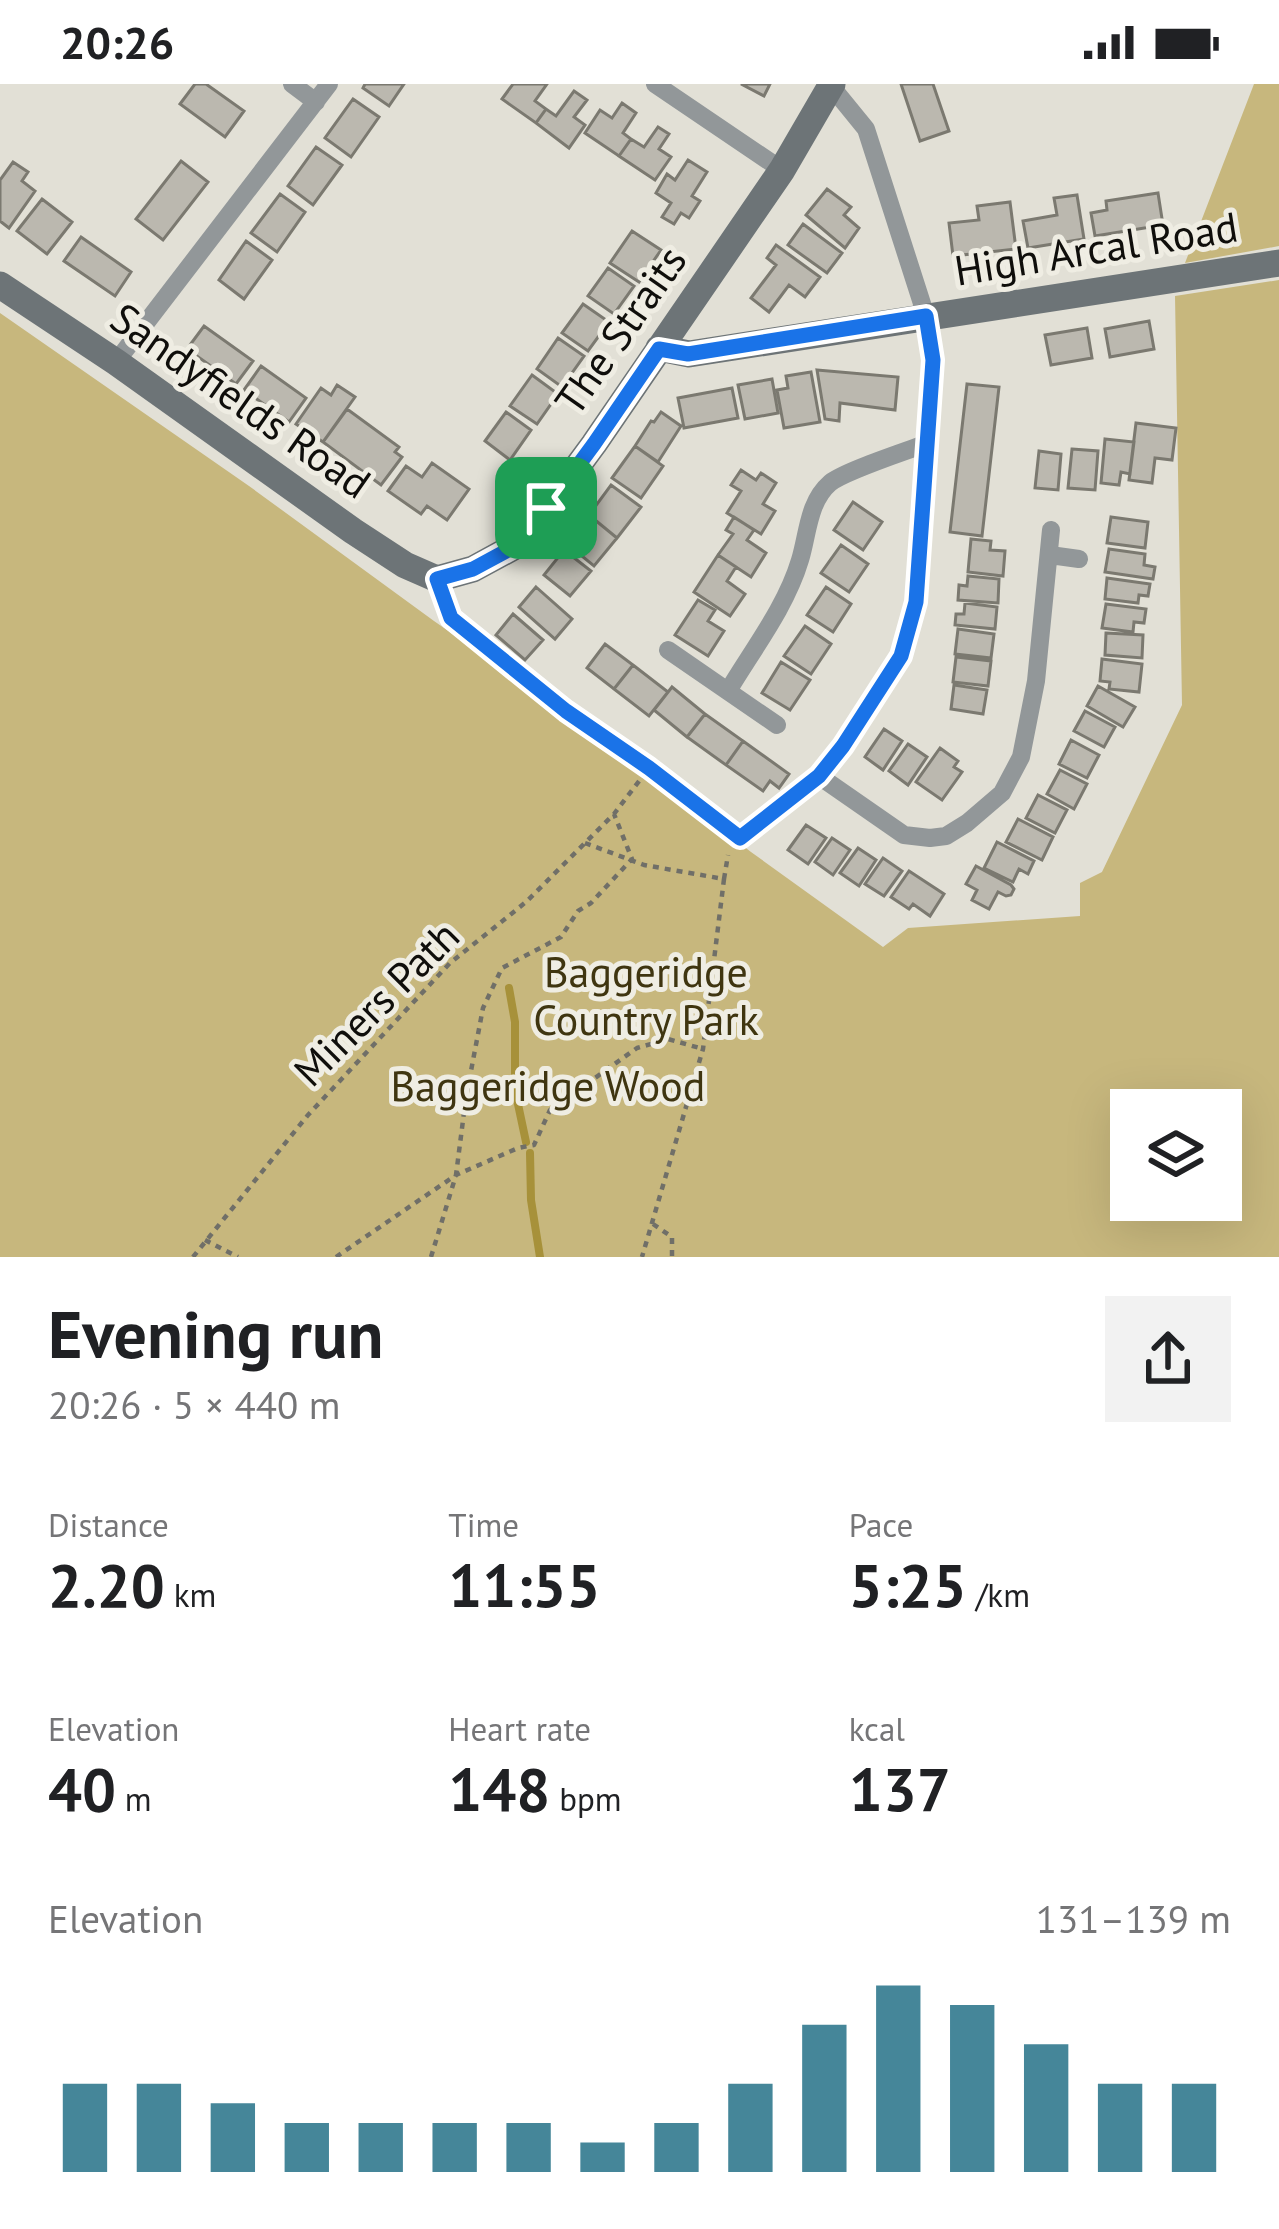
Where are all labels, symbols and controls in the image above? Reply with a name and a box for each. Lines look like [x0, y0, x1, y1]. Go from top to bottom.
text: 20:26 [60, 13, 174, 71]
street label: High Arcal Road [951, 198, 1241, 298]
street label: The Straits [542, 235, 698, 425]
street label: Sandyfields Road [100, 290, 382, 510]
pin [495, 457, 597, 559]
icon: arrive [513, 475, 579, 541]
street label: Miners Path [282, 909, 470, 1097]
park label: Baggeridge Country Park [533, 944, 759, 1047]
park label: Baggeridge Wood [391, 1058, 705, 1113]
map controls [1110, 1089, 1242, 1221]
button: layers [1110, 1089, 1242, 1221]
text: Evening run [48, 1291, 383, 1376]
button: share [1105, 1296, 1231, 1422]
text: 20:26 · 5 × 440 m [48, 1379, 340, 1430]
text: Distance [48, 1503, 169, 1546]
text: Time [448, 1503, 519, 1546]
text: Pace [849, 1503, 913, 1546]
text: 2.20 [48, 1546, 165, 1624]
text: 11:55 [448, 1546, 601, 1624]
text: 5:25 [849, 1546, 967, 1624]
text: km [165, 1573, 216, 1616]
text: /km [967, 1573, 1030, 1616]
text: Elevation [48, 1707, 179, 1750]
text: Heart rate [448, 1707, 591, 1750]
text: kcal [849, 1707, 905, 1750]
text: 40 [48, 1750, 116, 1828]
text: 148 [448, 1750, 550, 1828]
text: 137 [849, 1750, 951, 1828]
text: m [116, 1777, 152, 1820]
text: bpm [550, 1777, 622, 1820]
text: Elevation [48, 1893, 203, 1944]
text: 131–139 m [1036, 1893, 1231, 1944]

